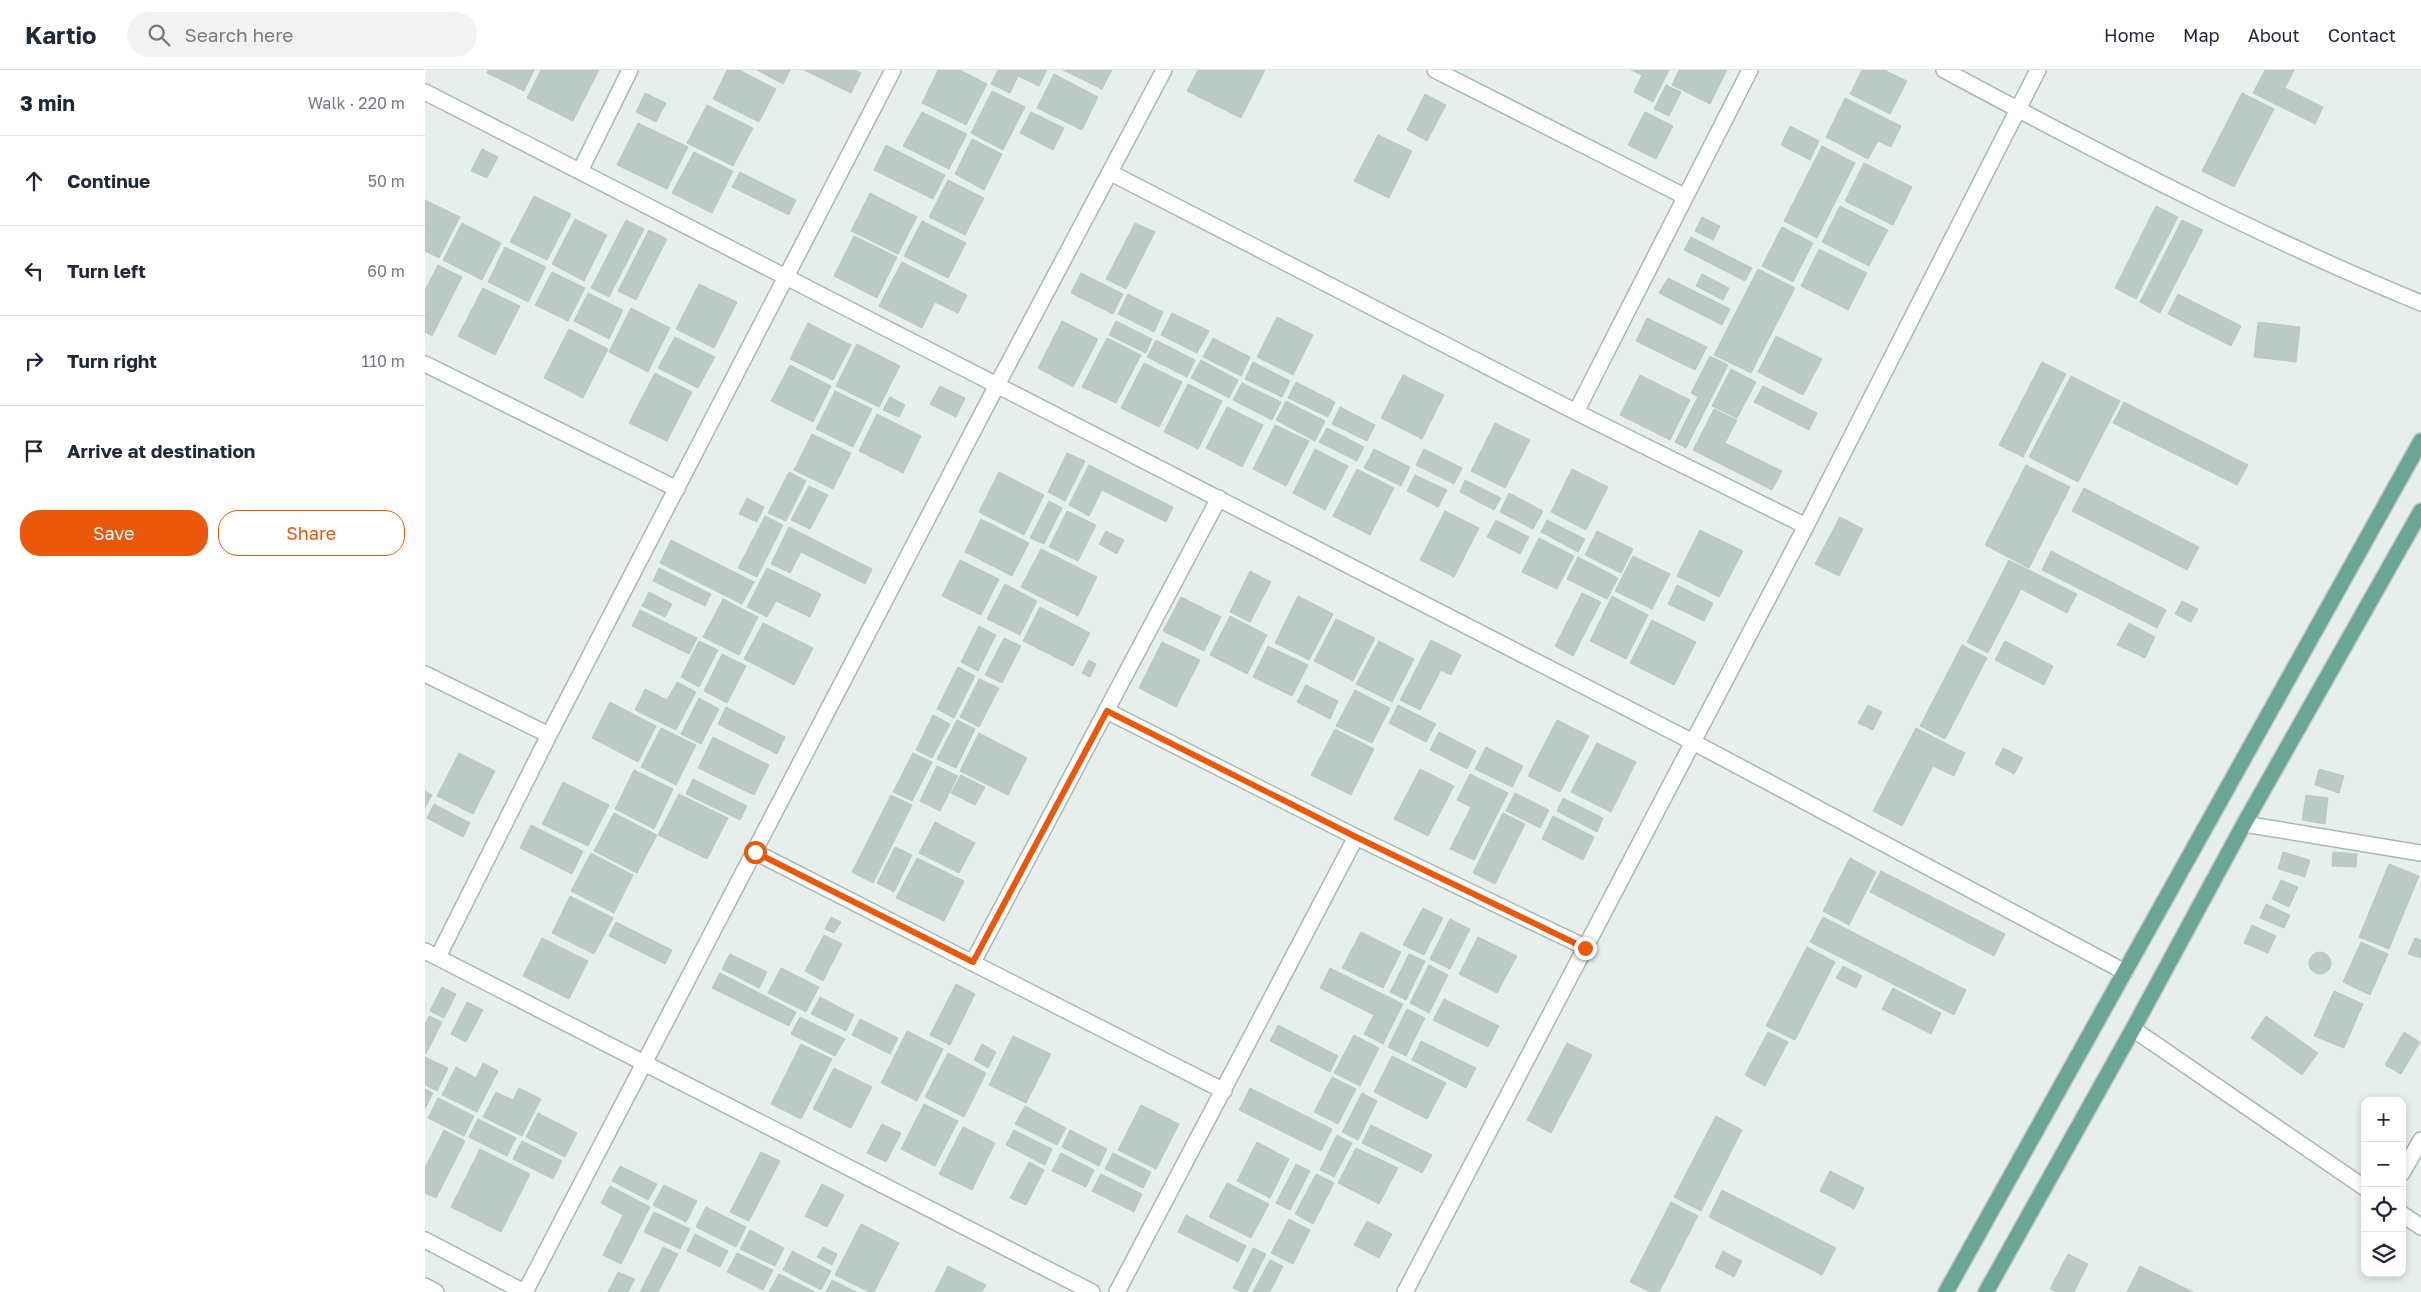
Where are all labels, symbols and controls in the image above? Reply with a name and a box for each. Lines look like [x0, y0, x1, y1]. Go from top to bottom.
search box [127, 12, 477, 57]
text: Kartio [25, 20, 97, 49]
icon: search [145, 21, 173, 49]
text: Search here [185, 23, 293, 46]
text: Home [2104, 24, 2155, 46]
text: Map [2183, 24, 2220, 46]
text: About [2248, 24, 2300, 46]
text: Contact [2328, 24, 2396, 46]
text: 3 min [20, 90, 75, 116]
text: Walk · 220 m [308, 93, 405, 113]
icon: ahead [20, 167, 48, 195]
text: Continue [67, 169, 150, 192]
text: 50 m [368, 171, 405, 191]
icon: left [20, 257, 48, 285]
text: Turn left [67, 259, 146, 282]
text: 60 m [367, 261, 405, 281]
icon: right [20, 347, 48, 375]
text: Turn right [67, 349, 157, 372]
text: 110 m [361, 351, 405, 371]
icon: arrive [20, 437, 48, 465]
text: Arrive at destination [67, 439, 255, 462]
button: Save [20, 510, 208, 556]
button: Share [218, 510, 405, 556]
route start [744, 841, 767, 864]
route end [1574, 937, 1597, 960]
map controls [2361, 1097, 2406, 1277]
button: + [2361, 1097, 2406, 1142]
button: − [2361, 1142, 2406, 1187]
button: locate [2361, 1187, 2406, 1232]
button: layers [2361, 1232, 2406, 1277]

